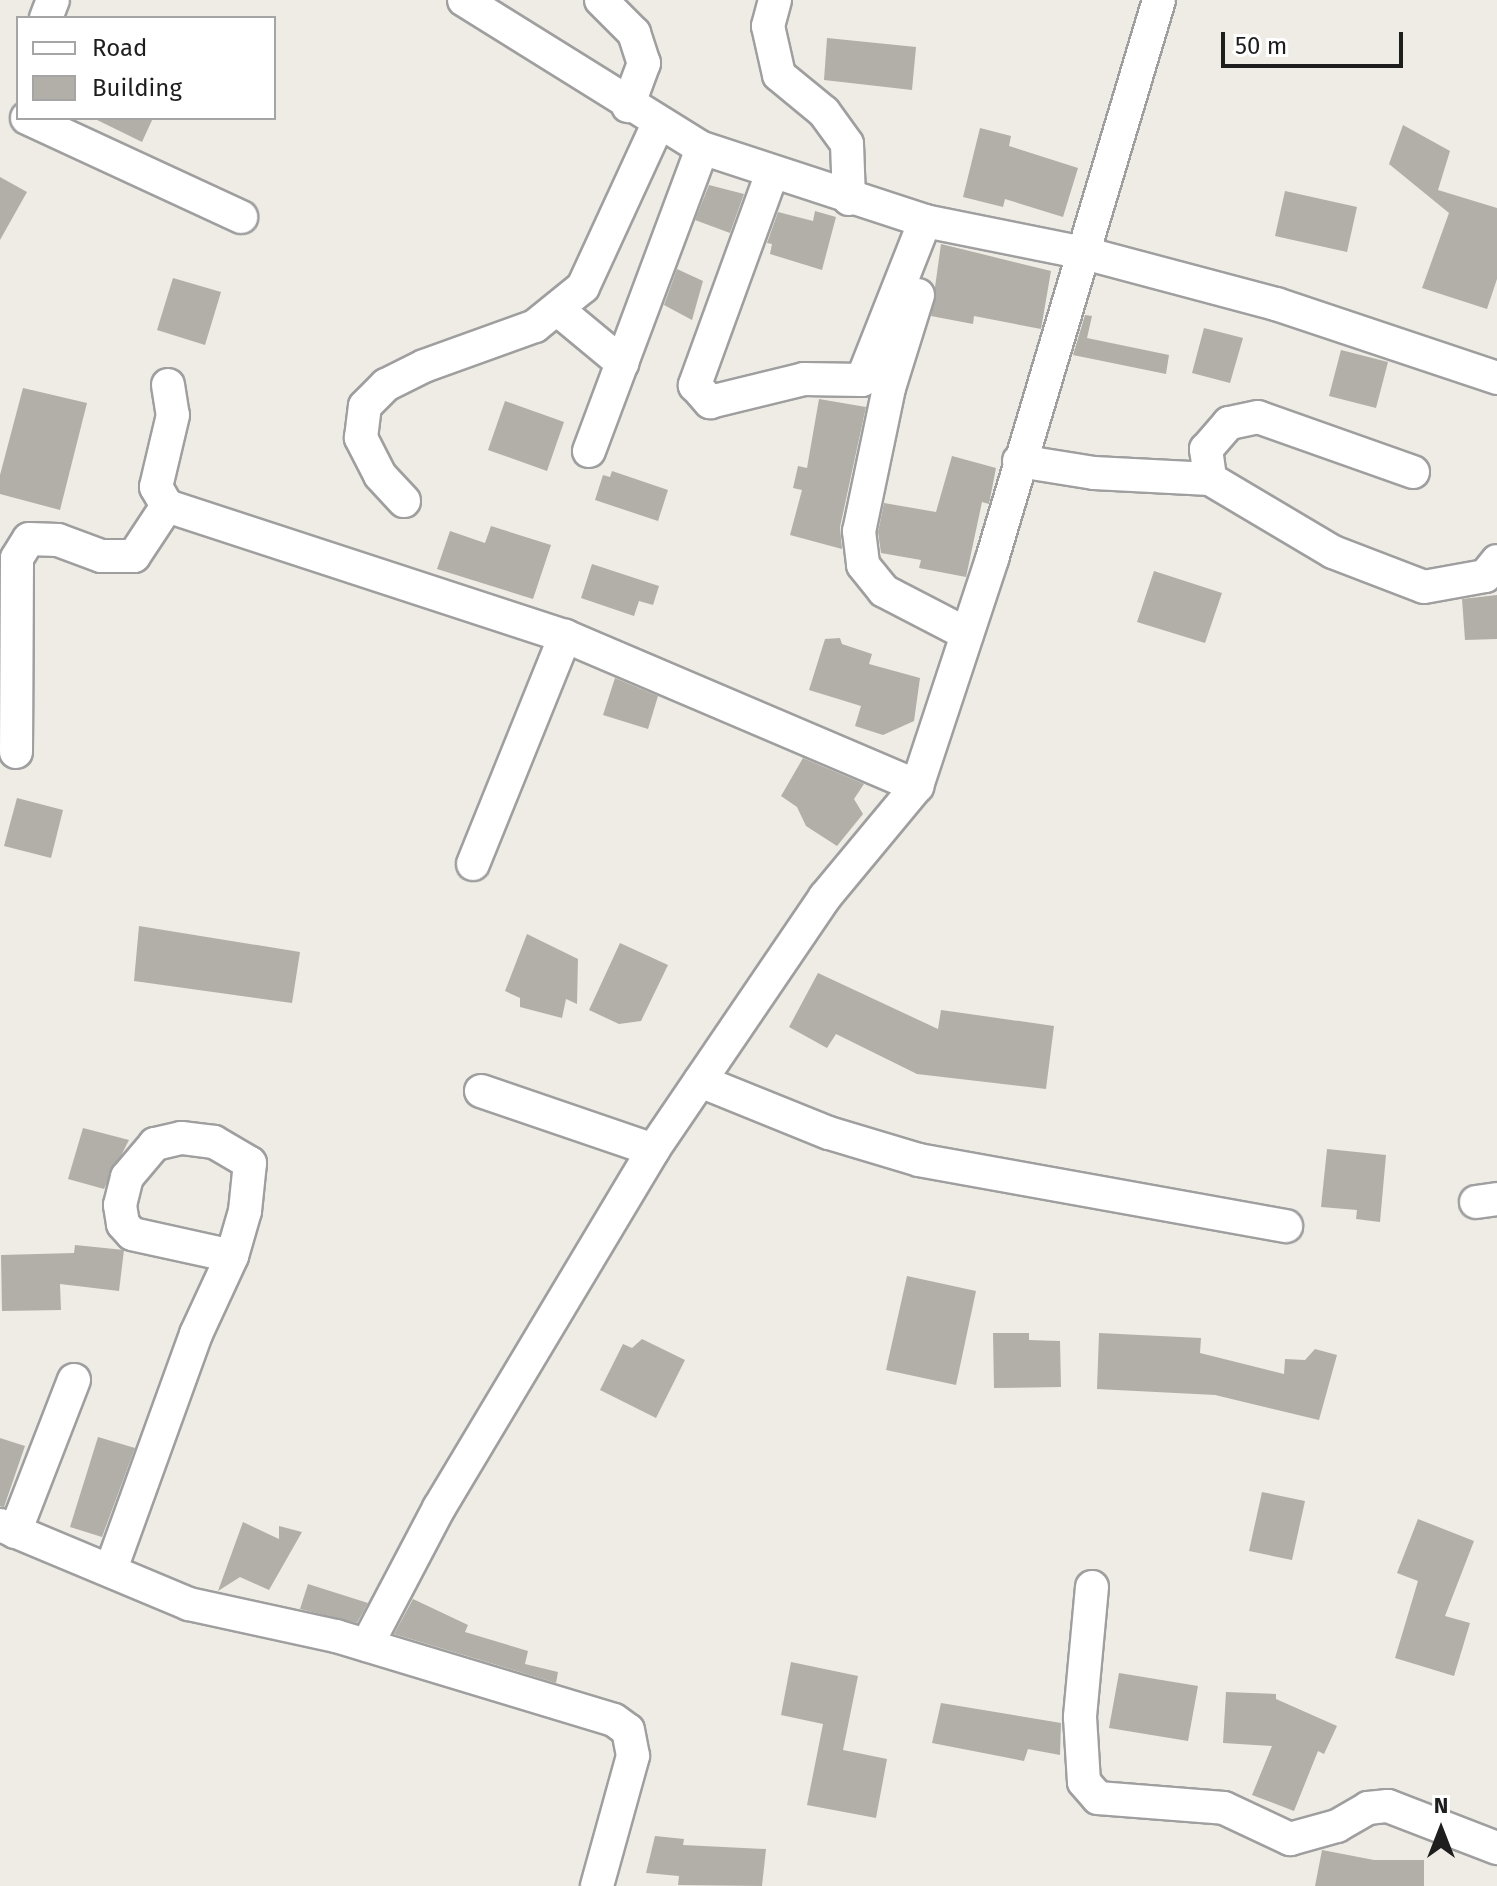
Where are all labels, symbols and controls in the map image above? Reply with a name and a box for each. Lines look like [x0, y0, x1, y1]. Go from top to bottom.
legend [16, 16, 276, 120]
scale bar [1225, 16, 1407, 66]
text: 50 m [1235, 32, 1287, 60]
text: Road [92, 34, 147, 62]
text: Building [92, 74, 182, 102]
north arrow [1401, 1790, 1481, 1870]
text: N [1434, 1792, 1448, 1819]

